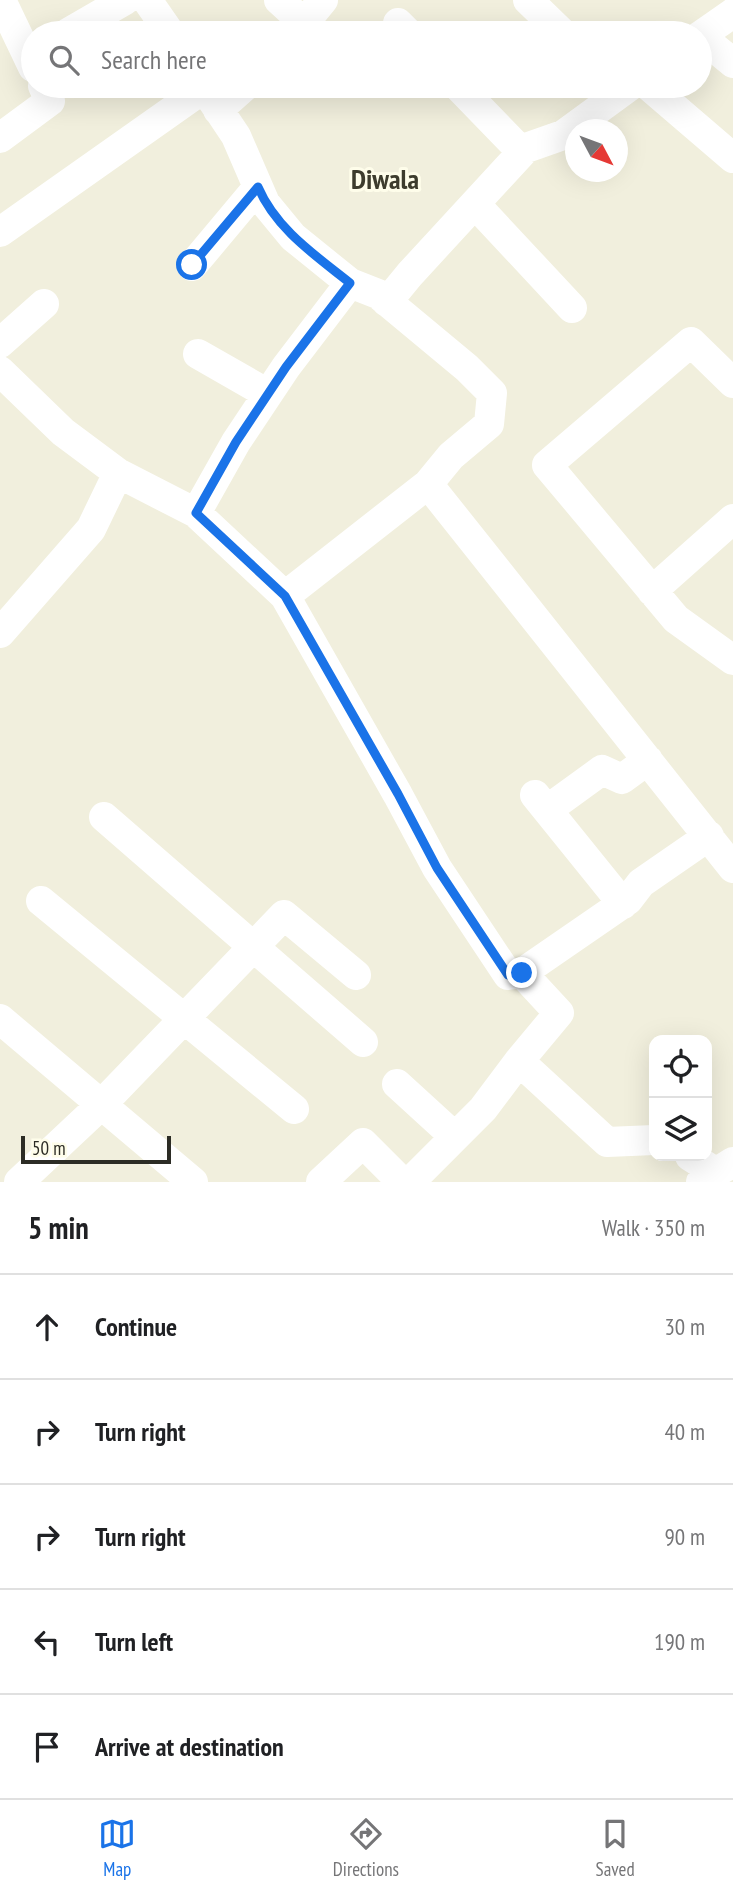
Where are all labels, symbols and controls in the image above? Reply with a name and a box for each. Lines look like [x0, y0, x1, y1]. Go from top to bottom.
search box [21, 21, 712, 98]
icon: search [45, 41, 83, 79]
text: Search here [101, 43, 207, 76]
north arrow [565, 119, 628, 182]
district label: Diwala [351, 160, 419, 197]
route start [176, 249, 207, 280]
route end [506, 957, 537, 988]
map controls [649, 1035, 712, 1161]
button: locate [649, 1035, 712, 1098]
button: layers [649, 1098, 712, 1161]
scale bar [21, 1133, 172, 1165]
text: 50 m [32, 1136, 66, 1160]
text: 5 min [28, 1208, 89, 1247]
text: Walk · 350 m [602, 1213, 705, 1242]
icon: ahead [28, 1308, 66, 1346]
text: Continue [95, 1310, 177, 1343]
text: 30 m [664, 1312, 705, 1341]
icon: right [28, 1413, 66, 1451]
text: Turn right [95, 1415, 186, 1448]
text: 40 m [664, 1417, 705, 1446]
icon: right [28, 1518, 66, 1556]
text: Turn right [95, 1520, 186, 1553]
text: 90 m [664, 1522, 705, 1551]
icon: left [28, 1623, 66, 1661]
text: Turn left [95, 1625, 173, 1658]
text: 190 m [654, 1627, 705, 1656]
icon: arrive [28, 1728, 66, 1766]
text: Arrive at destination [95, 1730, 284, 1763]
tab: Map [98, 1815, 136, 1881]
tab: Directions [333, 1815, 399, 1881]
tab: Saved [596, 1815, 635, 1881]

